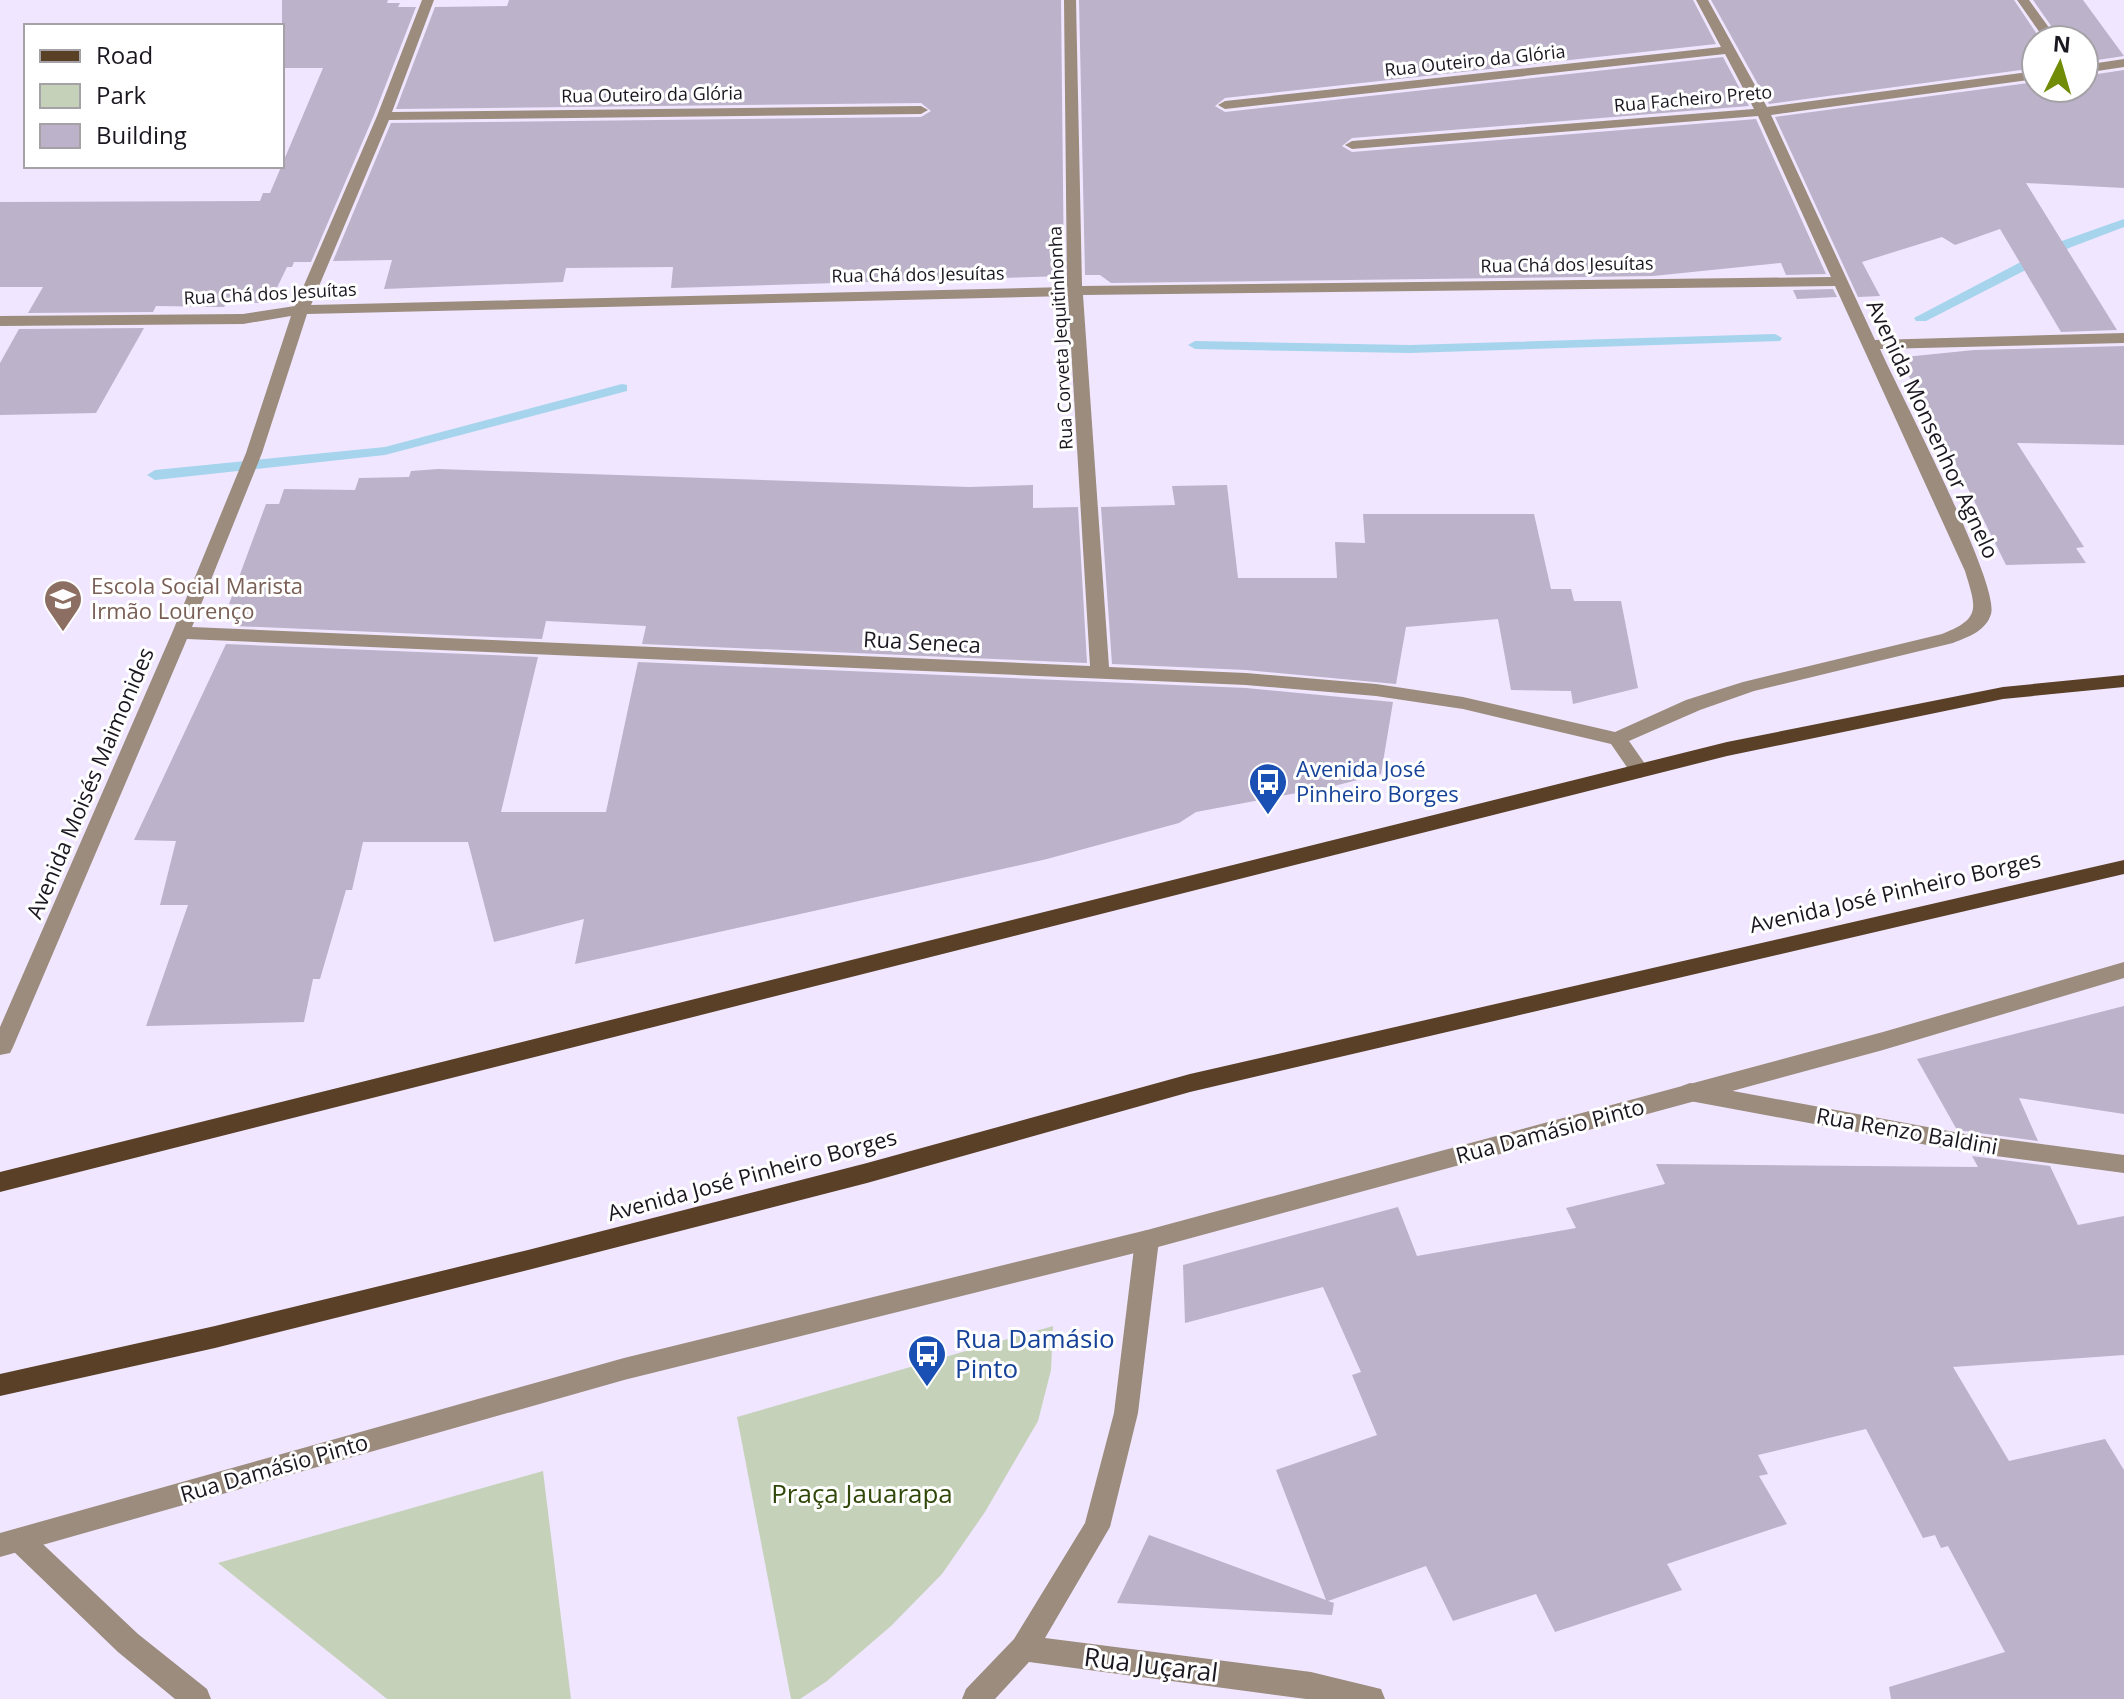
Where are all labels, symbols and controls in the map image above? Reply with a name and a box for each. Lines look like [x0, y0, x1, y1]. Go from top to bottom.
legend [24, 24, 284, 168]
north arrow [2020, 24, 2100, 104]
text: N [2052, 27, 2072, 59]
text: Road [96, 38, 153, 71]
street label: Rua Outeiro da Glória [1383, 39, 1567, 81]
text: Park [96, 78, 147, 111]
street label: Rua Facheiro Preto [1613, 79, 1773, 117]
street label: Rua Outeiro da Glória [561, 80, 743, 108]
text: Building [96, 118, 187, 151]
street label: Rua Corveta Jequitinhonha [1042, 226, 1078, 451]
street label: Rua Chá dos Jesuítas [1480, 250, 1654, 278]
street label: Rua Chá dos Jesuítas [831, 260, 1005, 288]
street label: Rua Chá dos Jesuítas [183, 276, 357, 310]
street label: Avenida Monsenhor Agnelo [1861, 294, 2007, 563]
place label: Escola Social Marista Irmão Lourenço [91, 570, 303, 625]
school or university icon: Escola Social Marista Irmão Lourenço [42, 578, 84, 633]
street label: Rua Seneca [862, 623, 982, 659]
street label: Avenida Moisés Maimonides [18, 642, 160, 923]
place label: Avenida José Pinheiro Borges [1296, 753, 1459, 808]
bus stop icon: Avenida José Pinheiro Borges [1247, 761, 1289, 816]
street label: Avenida José Pinheiro Borges [1746, 843, 2043, 939]
street label: Rua Damásio Pinto [1452, 1090, 1647, 1170]
street label: Rua Renzo Baldini [1814, 1099, 2000, 1161]
street label: Avenida José Pinheiro Borges [604, 1121, 900, 1227]
place label: Rua Damásio Pinto [955, 1320, 1115, 1386]
bus stop icon: Rua Damásio Pinto [906, 1333, 948, 1388]
street label: Rua Damásio Pinto [176, 1426, 371, 1508]
park label: Praça Jauarapa [771, 1475, 953, 1511]
street label: Rua Juçaral [1082, 1638, 1220, 1690]

